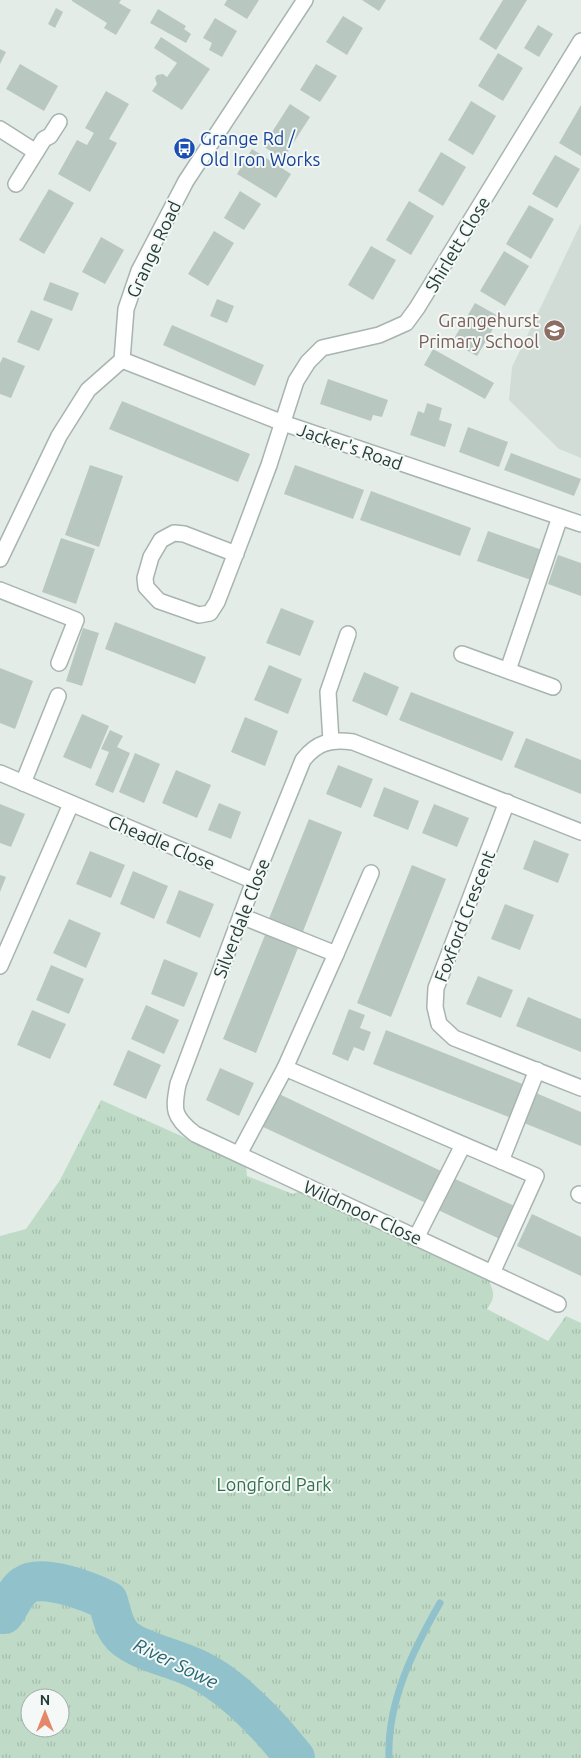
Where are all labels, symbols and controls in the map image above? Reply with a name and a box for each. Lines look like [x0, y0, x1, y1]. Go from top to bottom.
place label: Grange Rd / Old Iron Works [200, 128, 320, 169]
bus stop icon: Grange Rd / Old Iron Works [172, 136, 196, 160]
street label: Shirlett Close [421, 193, 493, 295]
street label: Grange Road [122, 198, 184, 300]
place label: Grangehurst Primary School [418, 310, 539, 351]
school or university icon: Grangehurst Primary School [543, 318, 567, 342]
street label: Jacker's Road [295, 419, 405, 473]
street label: Cheadle Close [106, 811, 218, 873]
street label: Foxford Crescent [430, 848, 498, 984]
street label: Silverdale Close [209, 855, 273, 981]
street label: Wildmoor Close [301, 1176, 425, 1248]
park label: Longford Park [217, 1474, 331, 1494]
water label: River Sowe [130, 1633, 222, 1693]
north arrow [20, 1688, 70, 1738]
text: N [40, 1692, 50, 1708]

